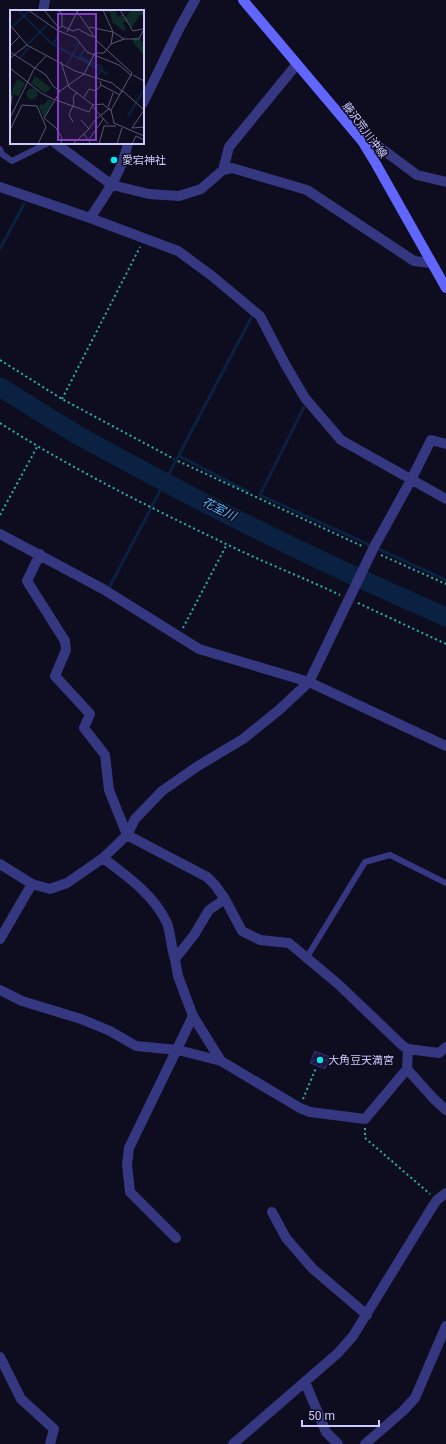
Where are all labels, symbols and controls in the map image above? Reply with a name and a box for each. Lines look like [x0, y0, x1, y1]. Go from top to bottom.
inset map [10, 10, 144, 144]
street label: 藤沢荒川沖線 [340, 100, 390, 161]
place label: 愛宕神社 [122, 154, 166, 167]
marker: 愛宕神社 [109, 155, 119, 165]
water label: 花室川 [200, 495, 240, 524]
place label: 大角豆天満宮 [328, 1054, 394, 1067]
marker: 大角豆天満宮 [315, 1055, 325, 1065]
scale bar [302, 1402, 379, 1428]
text: 50 m [308, 1409, 335, 1423]

